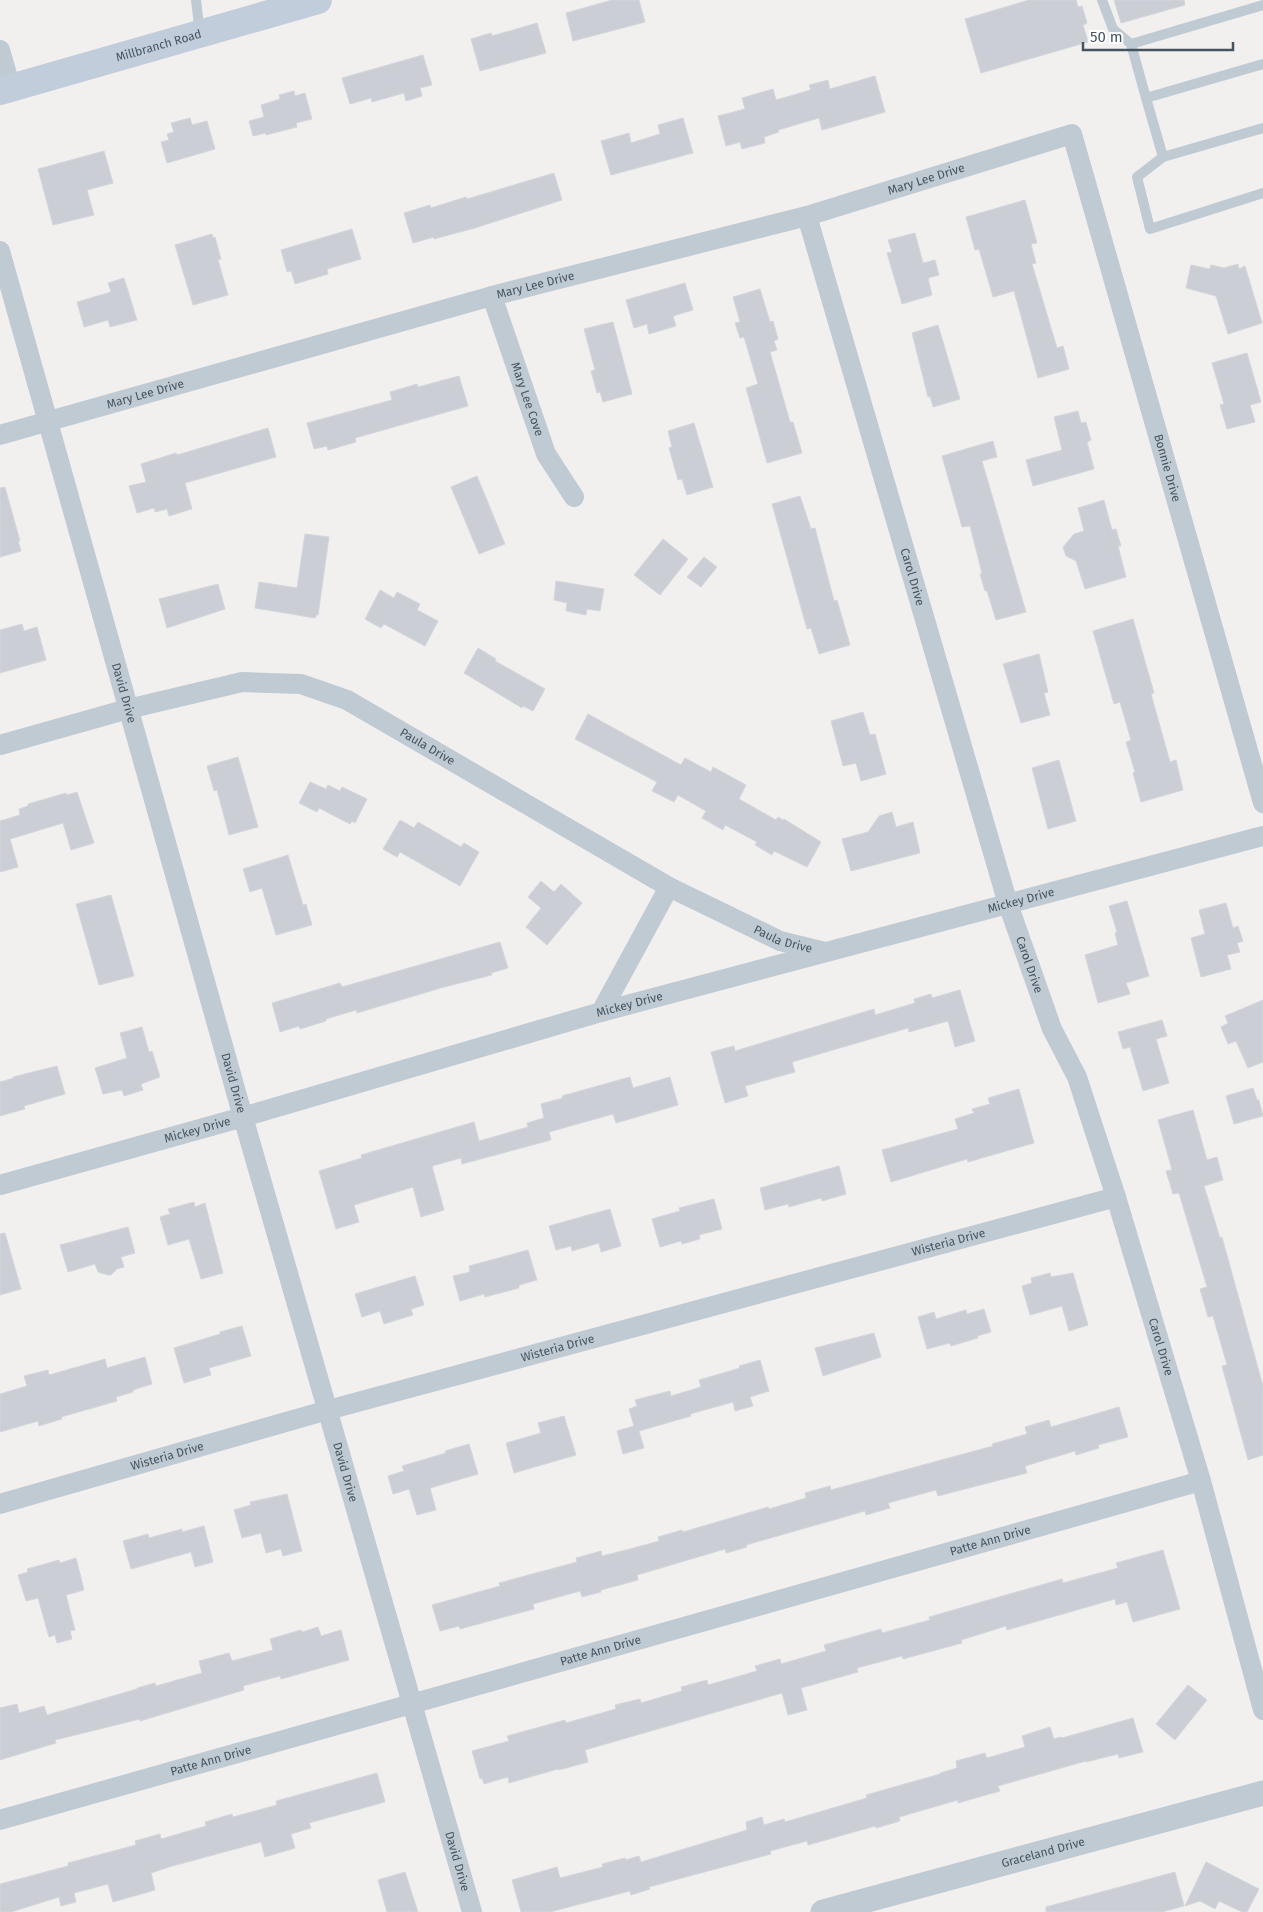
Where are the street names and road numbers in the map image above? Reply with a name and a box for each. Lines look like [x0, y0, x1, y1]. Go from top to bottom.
street label: Millbranch Road [114, 27, 203, 64]
street label: Mary Lee Drive [886, 161, 966, 198]
street label: Mary Lee Drive [495, 268, 576, 302]
street label: Mary Lee Cove [508, 360, 546, 438]
street label: Mary Lee Drive [105, 376, 186, 412]
street label: Bonnie Drive [1151, 433, 1184, 503]
street label: Carol Drive [897, 546, 927, 607]
street label: David Drive [109, 661, 139, 725]
street label: Paula Drive [398, 725, 458, 768]
street label: Mickey Drive [986, 885, 1056, 916]
street label: Paula Drive [752, 922, 814, 956]
street label: Carol Drive [1013, 934, 1046, 995]
street label: Mickey Drive [595, 989, 664, 1020]
street label: David Drive [218, 1051, 249, 1115]
street label: Mickey Drive [163, 1114, 232, 1146]
street label: Wisteria Drive [910, 1226, 987, 1259]
street label: Carol Drive [1146, 1316, 1176, 1377]
street label: Wisteria Drive [519, 1331, 596, 1365]
street label: Wisteria Drive [129, 1439, 206, 1473]
street label: David Drive [330, 1440, 361, 1504]
street label: Patte Ann Drive [948, 1522, 1032, 1559]
street label: Patte Ann Drive [558, 1632, 643, 1669]
street label: Patte Ann Drive [169, 1742, 253, 1779]
street label: David Drive [442, 1830, 473, 1893]
street label: Graceland Drive [1000, 1834, 1086, 1870]

